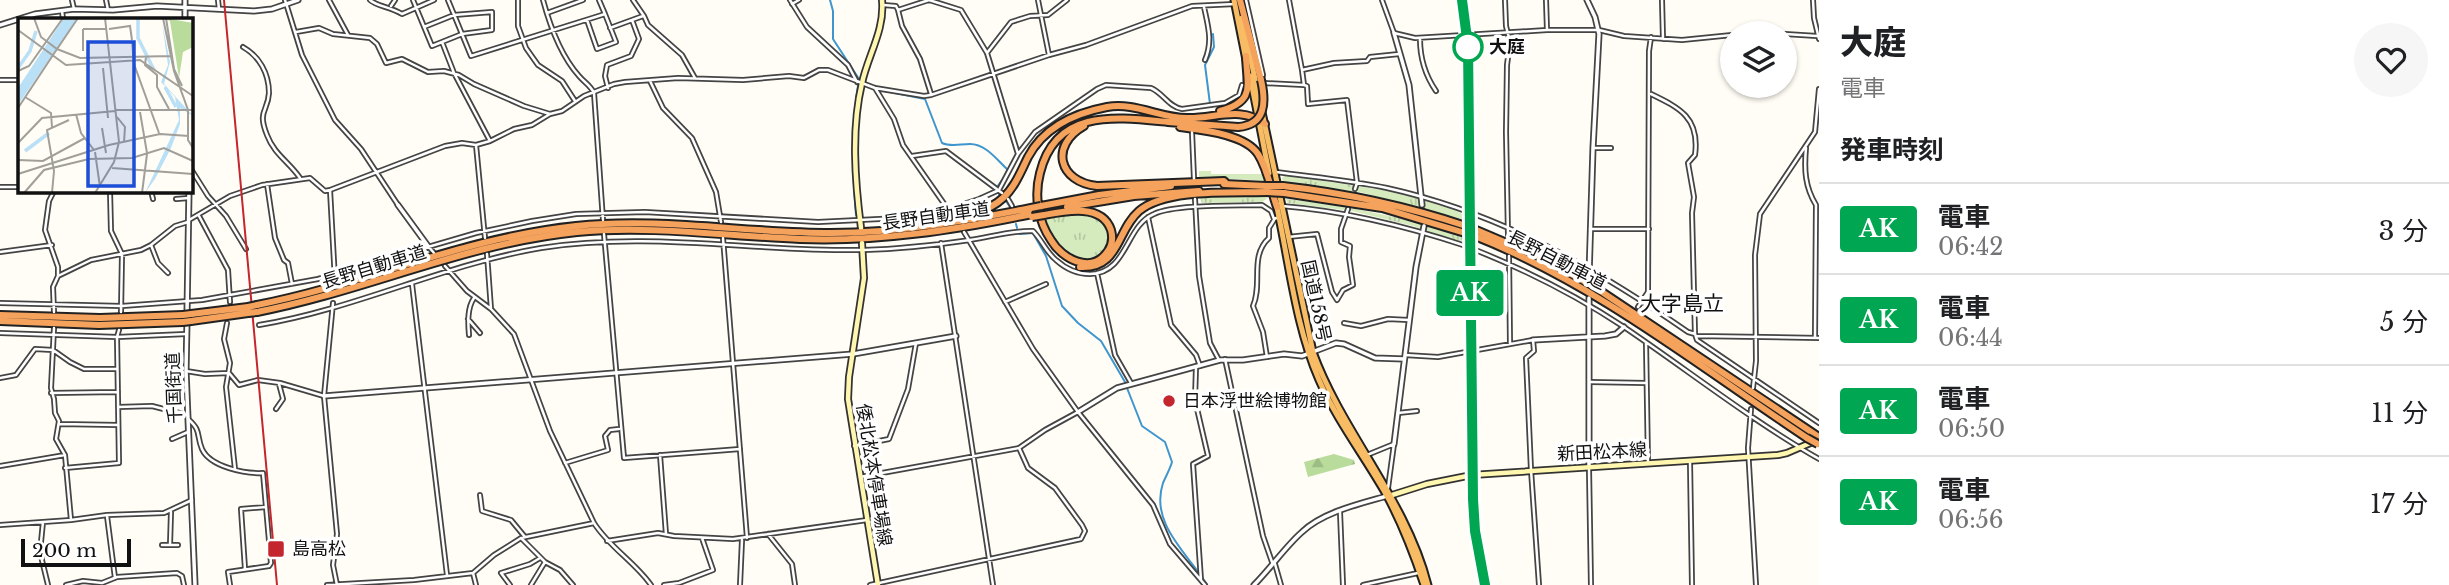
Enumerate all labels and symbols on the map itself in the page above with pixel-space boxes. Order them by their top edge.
inset map [18,18,192,192]
marker: 大庭 [1453,32,1483,62]
place label: 大庭 [1489,36,1525,58]
street label: 長野自動車道 [881,198,991,234]
street label: 長野自動車道 [1504,226,1610,294]
street label: 長野自動車道 [319,241,429,293]
street label: 国道158号 [1297,258,1335,344]
line badge: AK [1438,270,1502,316]
district label: 大字島立 [1640,291,1724,317]
street label: 千国街道 [162,352,186,424]
place label: 日本浮世絵博物館 [1183,390,1327,412]
marker: 日本浮世絵博物館 [1161,393,1177,409]
street label: 倭北松本停車場線 [852,402,896,548]
street label: 新田松本線 [1556,439,1648,465]
scale bar [21,536,131,568]
place label: 島高松 [292,538,346,560]
marker: 島高松 [266,539,286,559]

